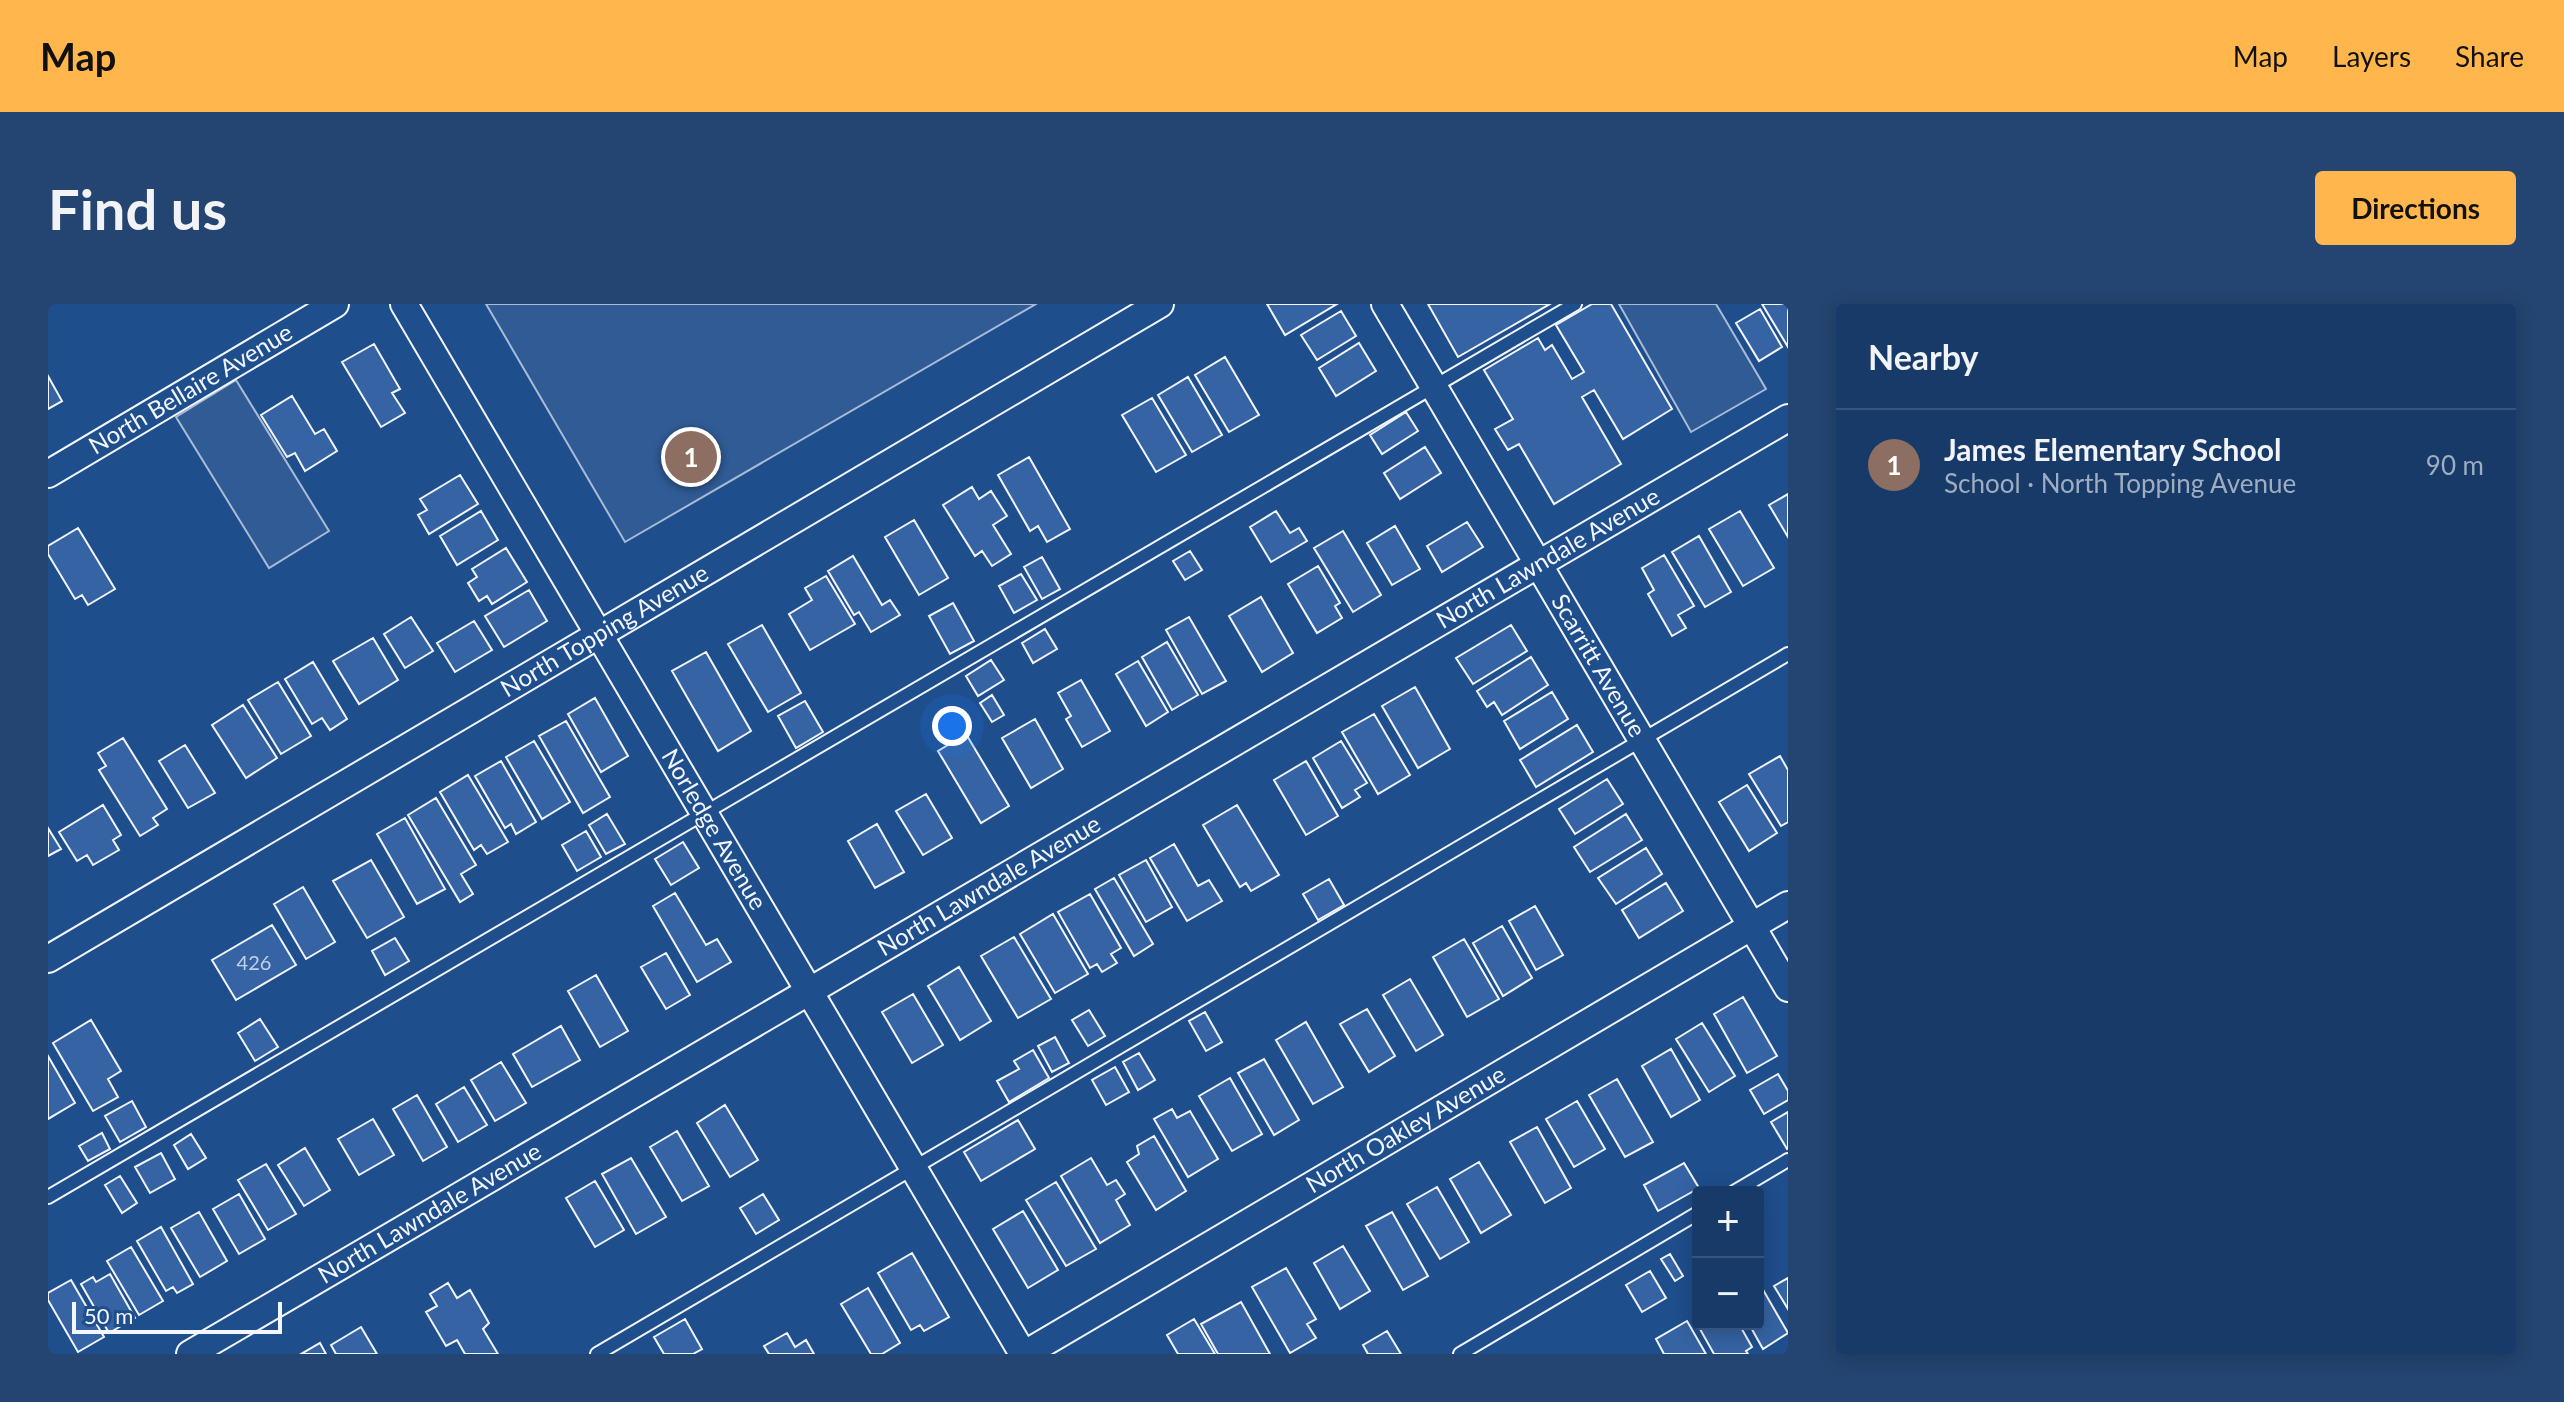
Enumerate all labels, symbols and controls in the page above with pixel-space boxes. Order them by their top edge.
text: Map [40,33,116,79]
text: Map [2233,39,2288,73]
text: Layers [2332,39,2411,73]
text: Share [2455,39,2524,73]
button: Directions [2315,171,2516,245]
text: Find us [48,175,227,242]
street label: North Bellaire Avenue [83,317,297,460]
text: Nearby [1868,336,1979,377]
pin: 1 [665,427,717,487]
text: James Elementary School [1944,431,2281,467]
text: 1 [1886,449,1902,481]
text: 90 m [2426,449,2484,481]
text: School · North Topping Avenue [1944,467,2296,499]
street label: North Lawndale Avenue [1431,481,1664,634]
street label: North Topping Avenue [495,557,713,702]
street label: Scarritt Avenue [1546,588,1653,742]
your location [932,706,972,746]
street label: Norledge Avenue [656,743,774,914]
street label: North Lawndale Avenue [872,808,1105,961]
house number: 426 [237,950,271,974]
street label: North Oakley Avenue [1300,1059,1510,1198]
street label: North Lawndale Avenue [312,1136,546,1289]
map controls [1692,1186,1764,1330]
button: + [1692,1186,1764,1258]
button: − [1692,1258,1764,1330]
scale bar [72,1298,282,1334]
text: 50 m [84,1302,133,1329]

